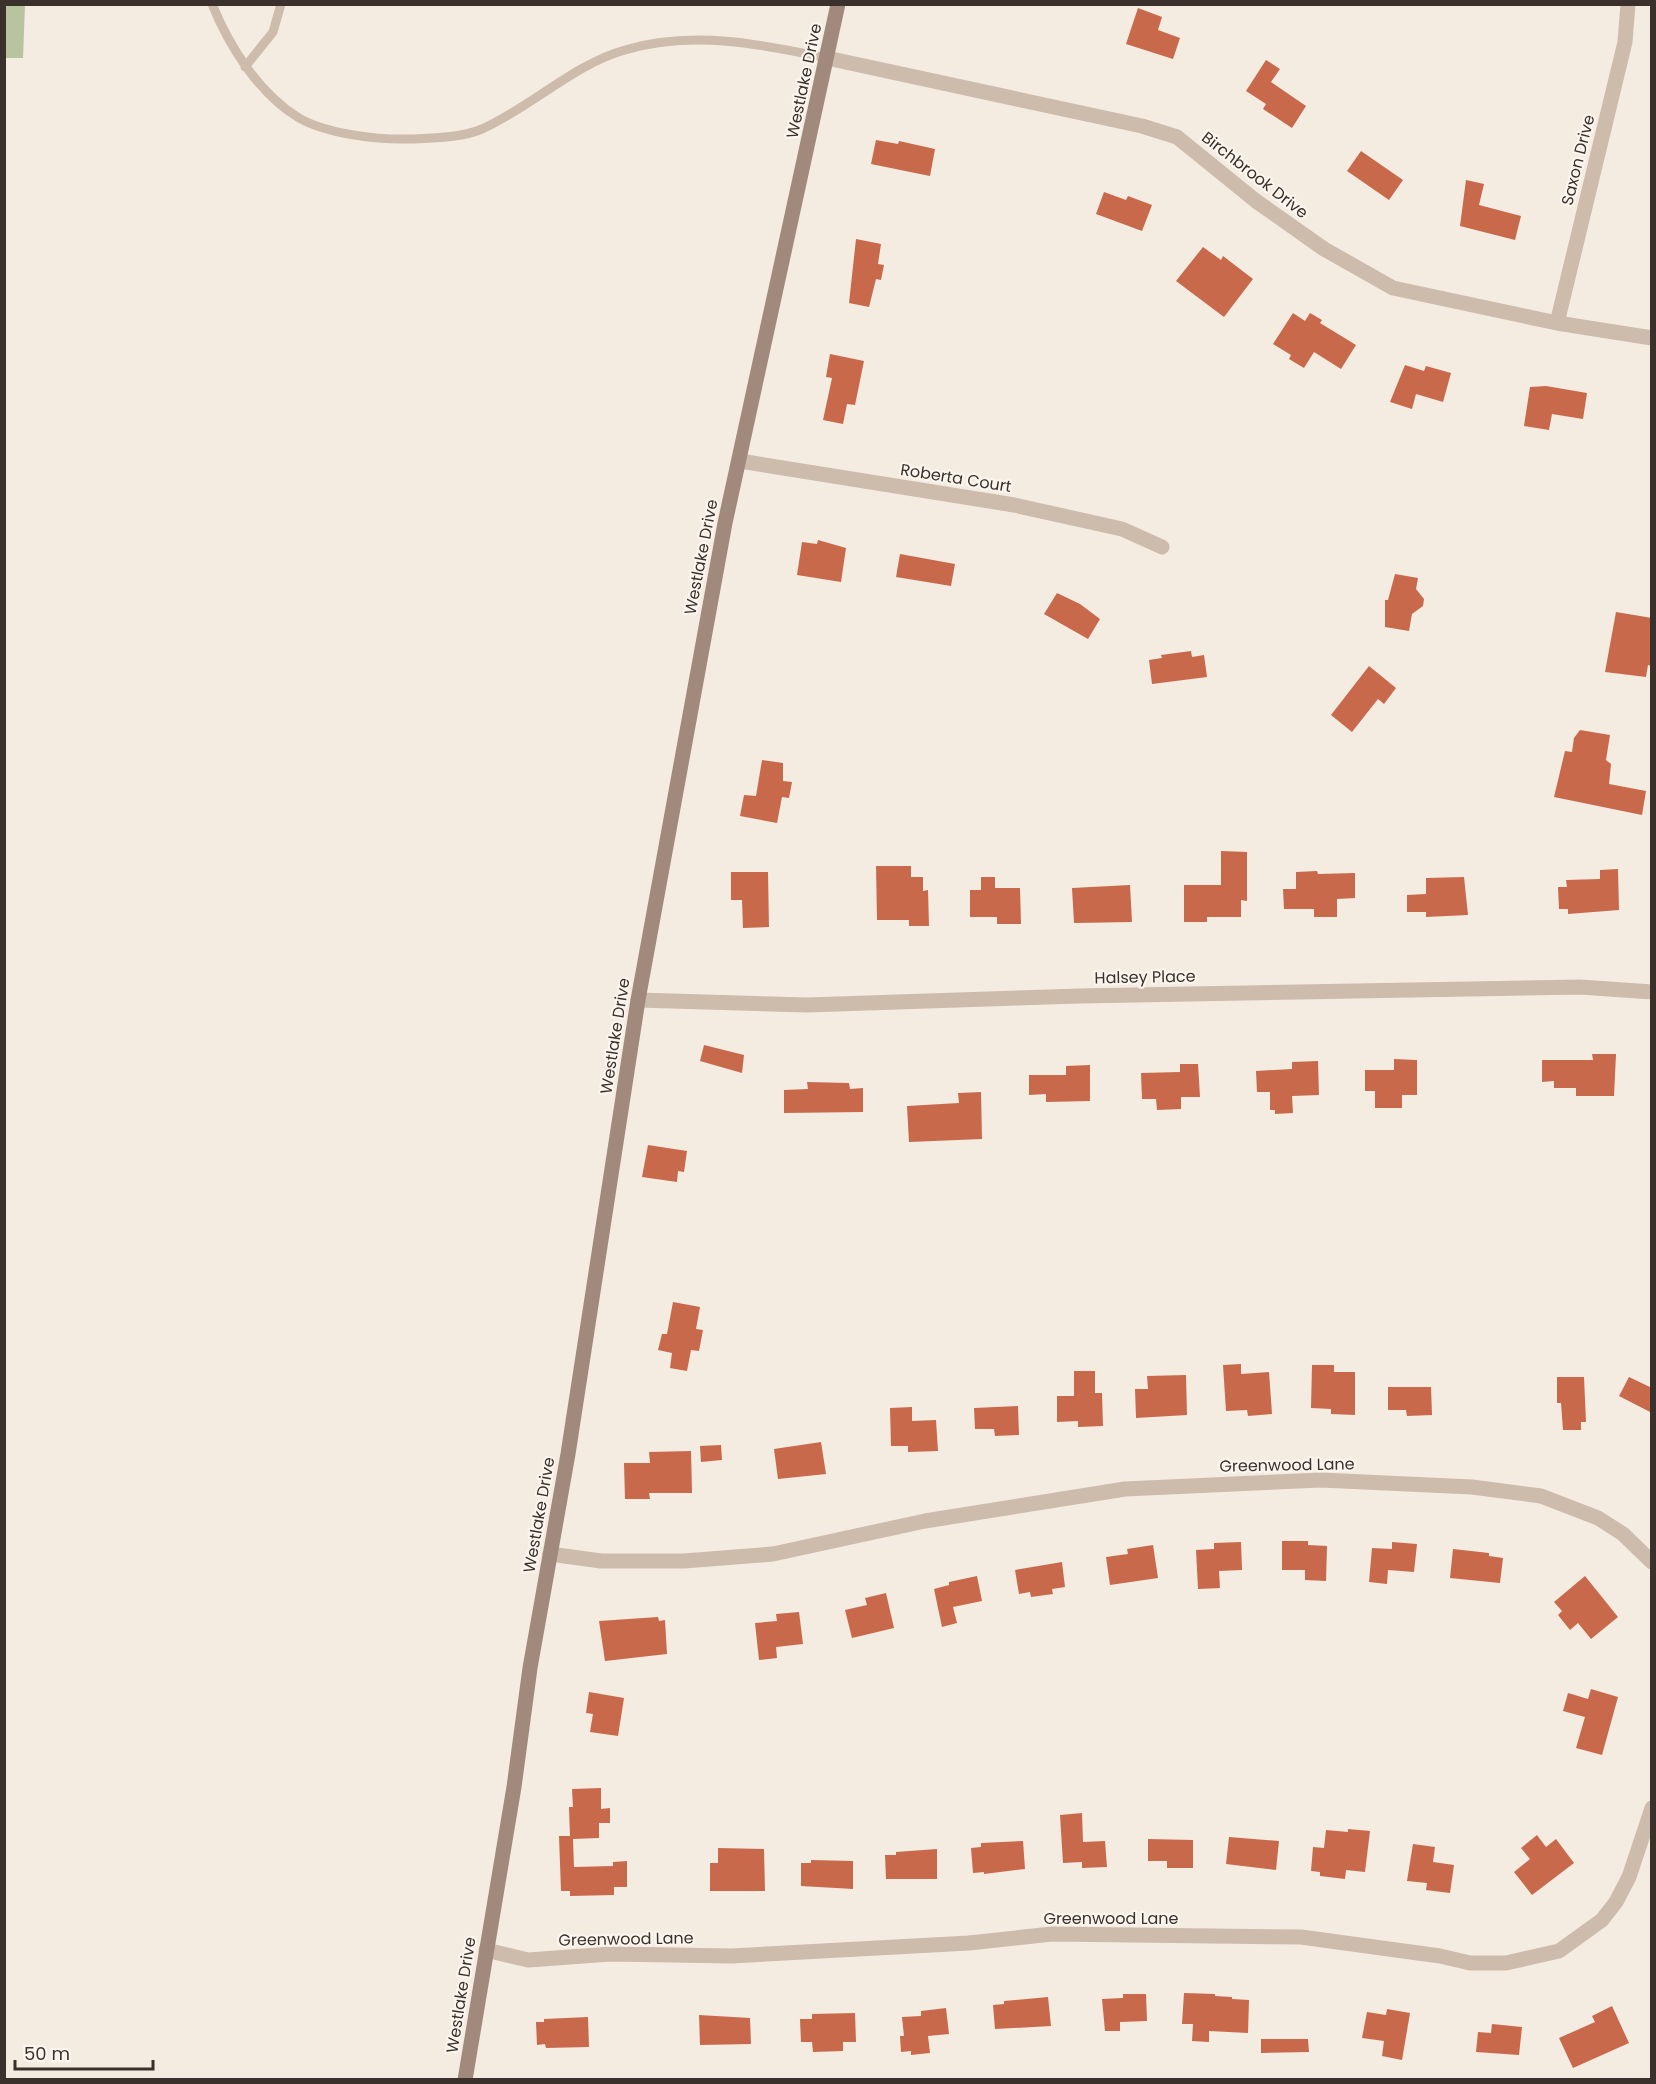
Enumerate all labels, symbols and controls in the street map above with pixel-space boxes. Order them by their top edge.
street label: Westlake Drive [781,21,827,141]
street label: Saxon Drive [1556,112,1600,208]
street label: Birchbrook Drive [1197,126,1313,224]
street label: Roberta Court [899,458,1013,498]
street label: Westlake Drive [679,497,723,617]
street label: Halsey Place [1094,965,1196,989]
street label: Westlake Drive [594,976,636,1096]
street label: Greenwood Lane [1219,1452,1355,1478]
street label: Westlake Drive [518,1455,560,1575]
street label: Greenwood Lane [1043,1907,1179,1930]
street label: Greenwood Lane [558,1926,694,1952]
street label: Westlake Drive [440,1935,482,2055]
scale bar [15,2033,153,2071]
text: 50 m [24,2041,70,2066]

